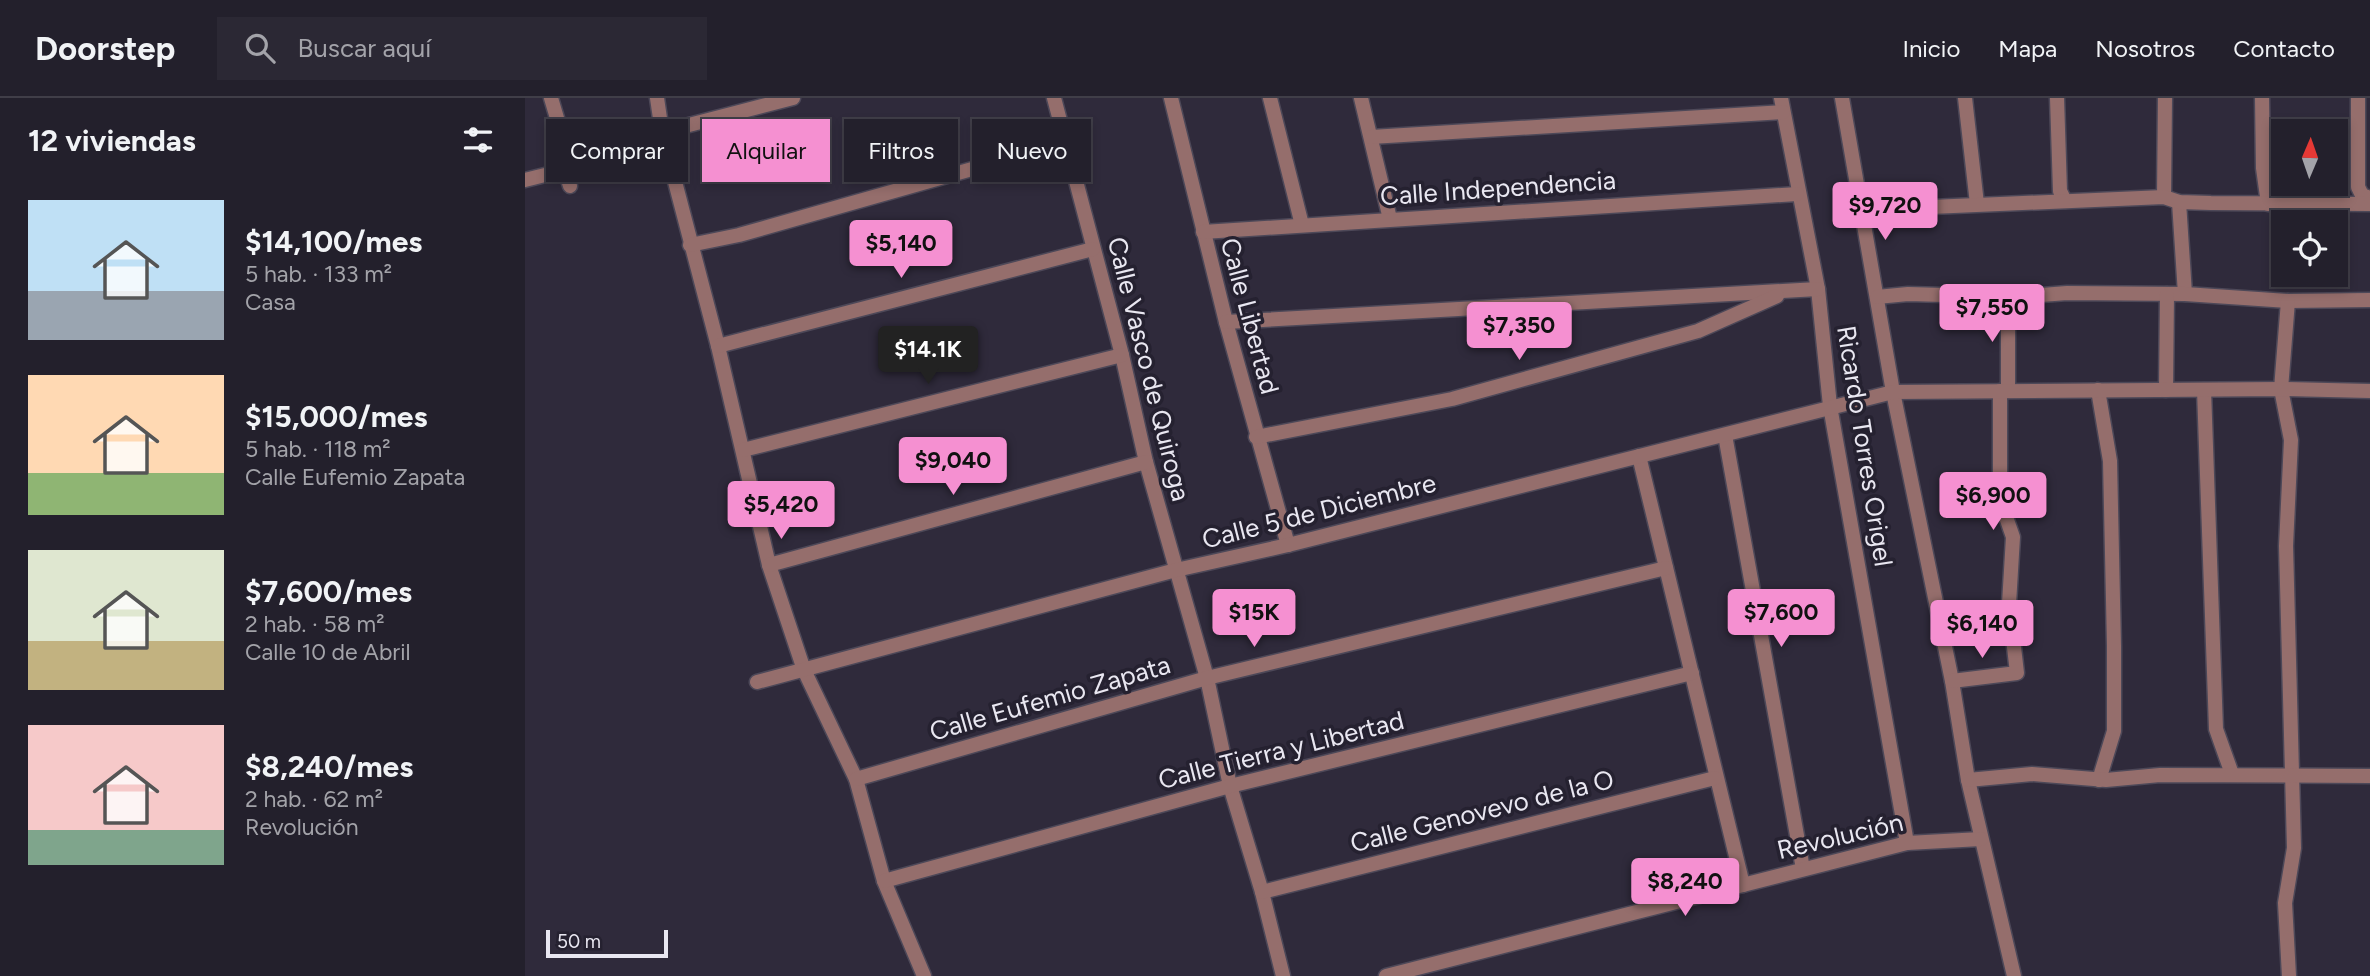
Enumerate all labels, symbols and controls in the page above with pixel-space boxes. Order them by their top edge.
search box [217,17,707,80]
text: Doorstep [35,29,175,68]
icon: search [241,29,279,67]
text: Buscar aquí [297,32,431,64]
text: Inicio [1902,34,1960,63]
text: Mapa [1998,34,2057,63]
text: Nosotros [2095,34,2195,63]
text: Contacto [2233,34,2335,63]
chip: Comprar [546,119,688,182]
chip: Alquilar [702,119,830,182]
chip: Filtros [844,119,958,182]
chip: Nuevo [972,119,1091,182]
north arrow [2271,119,2349,196]
map controls [2271,119,2348,287]
icon: filters [459,121,497,159]
text: 12 viviendas [28,122,196,159]
street label: Calle Independencia [1379,164,1617,212]
pin: $9,720 [1828,183,1942,242]
text: $9,720 [1848,191,1922,219]
button: locate [2271,210,2348,287]
pin: $5,140 [844,220,958,280]
text: $14,100/mes [245,223,422,260]
icon: home [84,228,168,312]
text: $5,140 [865,229,937,257]
street label: Calle Vasco de Quiroga [1101,234,1197,504]
street label: Calle Libertad [1214,235,1286,397]
text: 5 hab. · 133 m² [245,260,392,288]
pin: $7,550 [1935,285,2049,344]
text: Casa [245,288,296,316]
text: $7,550 [1955,293,2029,321]
pin: $7,350 [1462,302,1576,362]
text: $7,350 [1483,311,1555,339]
street label: Ricardo Torres Origel [1830,323,1900,569]
pin: $14.1K [871,327,985,386]
text: $14.1K [894,335,962,363]
text: $15,000/mes [245,398,427,435]
icon: home [84,403,168,487]
text: 5 hab. · 118 m² [245,435,391,463]
pin: $9,040 [896,438,1010,497]
text: $9,040 [915,446,991,474]
text: Calle Eufemio Zapata [245,463,465,491]
street label: Calle 5 de Diciembre [1199,466,1439,556]
pin: $6,900 [1936,472,2050,532]
text: $6,900 [1955,481,2031,509]
pin: $5,420 [724,482,838,541]
text: $5,420 [744,490,818,518]
text: $7,600/mes [245,573,412,610]
icon: home [84,578,168,662]
pin: $15K [1213,589,1295,649]
pin: $7,600 [1724,589,1838,649]
text: $15K [1228,598,1280,626]
text: $7,600 [1744,598,1818,626]
pin: $6,140 [1925,601,2039,660]
text: $6,140 [1946,609,2018,637]
text: 2 hab. · 58 m² [245,610,384,638]
text: Calle 10 de Abril [245,638,411,666]
street label: Calle Eufemio Zapata [926,648,1174,748]
street label: Calle Tierra y Libertad [1155,704,1407,796]
text: $8,240/mes [245,748,413,785]
icon: home [84,753,168,837]
street label: Calle Genovevo de la O [1347,763,1617,859]
text: 2 hab. · 62 m² [245,785,383,813]
street label: Revolución [1774,806,1906,866]
text: Revolución [245,813,359,841]
pin: $8,240 [1628,858,1742,918]
text: $8,240 [1647,867,1723,895]
scale bar [546,927,669,959]
text: 50 m [557,930,601,953]

